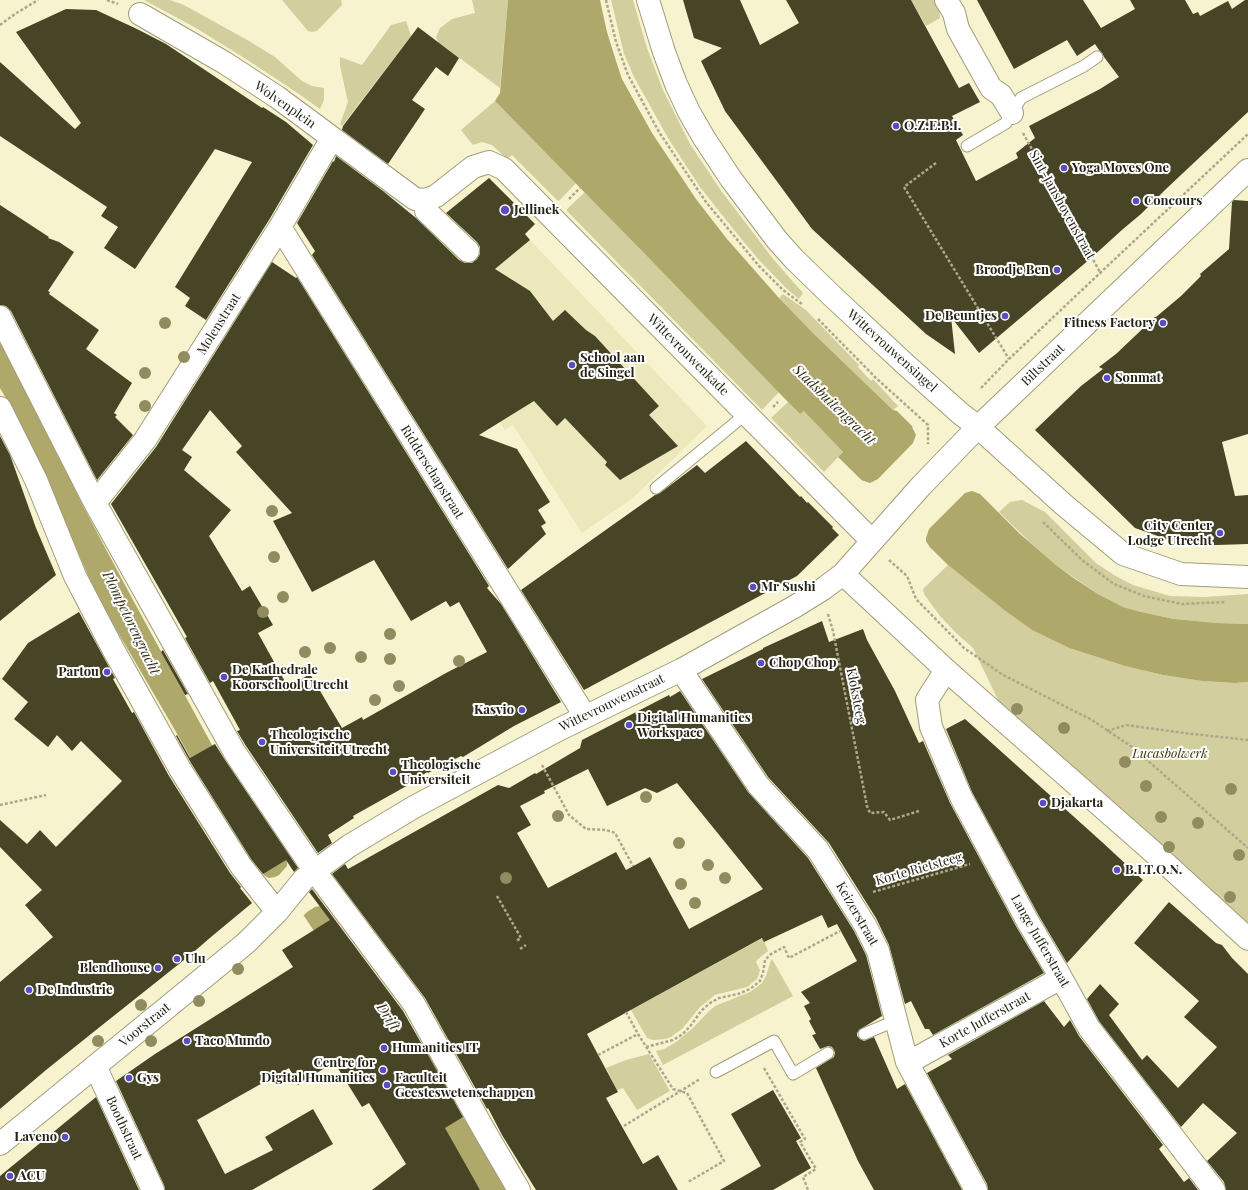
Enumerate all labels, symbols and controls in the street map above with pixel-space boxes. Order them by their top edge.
street label: Wolvenplein [251,78,319,132]
place label: O.Z.E.B.I. [904,118,961,134]
marker: O.Z.E.B.I. [891,121,901,131]
street label: Sint-Janshovenstraat [1025,148,1099,262]
place label: Yoga Moves One [1072,160,1169,176]
marker: Yoga Moves One [1059,163,1069,173]
place label: Concours [1144,193,1202,209]
marker: Concours [1131,196,1141,206]
place label: Jellinek [514,202,559,218]
marker: Jellinek [499,204,511,216]
place label: Broodje Ben [975,262,1049,278]
marker: Broodje Ben [1052,265,1062,275]
street label: Molenstraat [194,290,244,358]
street label: Wittevrouwensingel [844,307,940,395]
place label: De Beuntjes [925,308,997,324]
street label: Wittevrouwenkade [644,311,732,399]
marker: De Beuntjes [1000,311,1010,321]
place label: Fitness Factory [1064,315,1155,331]
marker: Fitness Factory [1158,318,1168,328]
street label: Biltstraat [1018,341,1068,389]
place label: School aan de Singel [580,350,645,381]
marker: School aan de Singel [567,360,577,370]
water label: Stadsbuitengracht [789,361,879,449]
place label: Sonmat [1115,370,1161,386]
marker: Sonmat [1102,373,1112,383]
street label: Ridderschapstraat [397,422,467,522]
place label: City Center Lodge Utrecht [1128,518,1212,549]
marker: City Center Lodge Utrecht [1215,528,1225,538]
water label: Plompetorengracht [99,569,163,677]
place label: Mr Sushi [761,579,816,595]
marker: Mr Sushi [748,582,758,592]
place label: Chop Chop [769,655,836,671]
marker: Chop Chop [756,658,766,668]
place label: De Kathedrale Koorschool Utrecht [232,662,349,693]
place label: Partou [58,664,99,680]
marker: Partou [102,667,112,677]
street label: Kloksteeg [843,667,869,725]
street label: Wittevrouwenstraat [557,671,667,735]
marker: De Kathedrale Koorschool Utrecht [219,672,229,682]
place label: Kasvio [474,702,514,718]
marker: Kasvio [517,705,527,715]
place label: Digital Humanities Workspace [637,710,751,741]
marker: Digital Humanities Workspace [624,720,634,730]
place label: Theologische Universiteit Utrecht [270,727,387,758]
marker: Theologische Universiteit Utrecht [257,737,267,747]
park label: Lucasbolwerk [1132,746,1208,762]
place label: Theologische Universiteit [401,757,481,788]
marker: Theologische Universiteit [388,767,398,777]
place label: Djakarta [1051,795,1103,811]
marker: Djakarta [1038,798,1048,808]
street label: Korte Rietsteeg [874,849,964,889]
place label: B.I.T.O.N. [1125,862,1182,878]
marker: B.I.T.O.N. [1112,865,1122,875]
street label: Keizerstraat [832,879,882,949]
street label: Lange Jufferstraat [1007,892,1073,990]
place label: Ulu [185,951,206,967]
marker: Ulu [172,954,182,964]
place label: Blendhouse [80,960,150,976]
marker: Blendhouse [153,963,163,973]
place label: De Industrie [37,982,112,998]
marker: De Industrie [24,985,34,995]
street label: Korte Jufferstraat [937,988,1033,1052]
street label: Voorstraat [116,1000,174,1050]
water label: Drift [373,1000,403,1034]
place label: Taco Mundo [195,1033,270,1049]
marker: Taco Mundo [182,1036,192,1046]
place label: Humanities IT [392,1040,479,1056]
marker: Humanities IT [379,1043,389,1053]
place label: Centre for Digital Humanities [261,1055,375,1086]
marker: Centre for Digital Humanities [378,1065,388,1075]
place label: Gys [137,1070,159,1086]
place label: Faculteit Geesteswetenschappen [395,1070,533,1101]
marker: Gys [124,1073,134,1083]
marker: Faculteit Geesteswetenschappen [382,1080,392,1090]
street label: Boothstraat [102,1094,146,1162]
place label: Laveno [14,1129,57,1145]
marker: Laveno [60,1132,70,1142]
place label: ACU [18,1168,45,1184]
marker: ACU [5,1171,15,1181]

